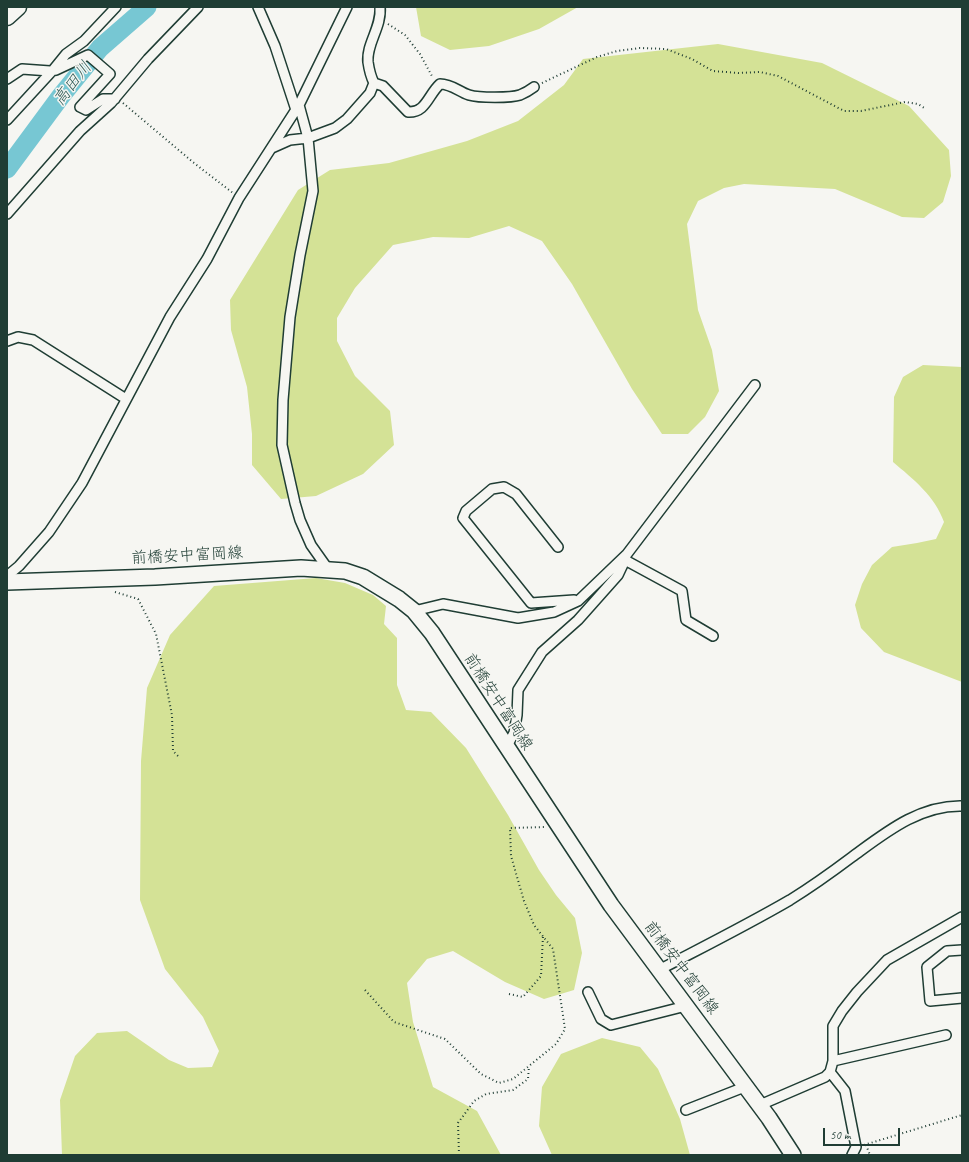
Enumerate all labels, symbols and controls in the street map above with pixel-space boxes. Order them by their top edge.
water label: 高田川 [49,58,97,110]
street label: 前橋安中富岡線 [131,543,243,569]
street label: 前橋安中富岡線 [459,650,537,754]
street label: 前橋安中富岡線 [640,917,722,1019]
scale bar [825,1120,902,1146]
text: 50 m [830,1127,850,1143]

